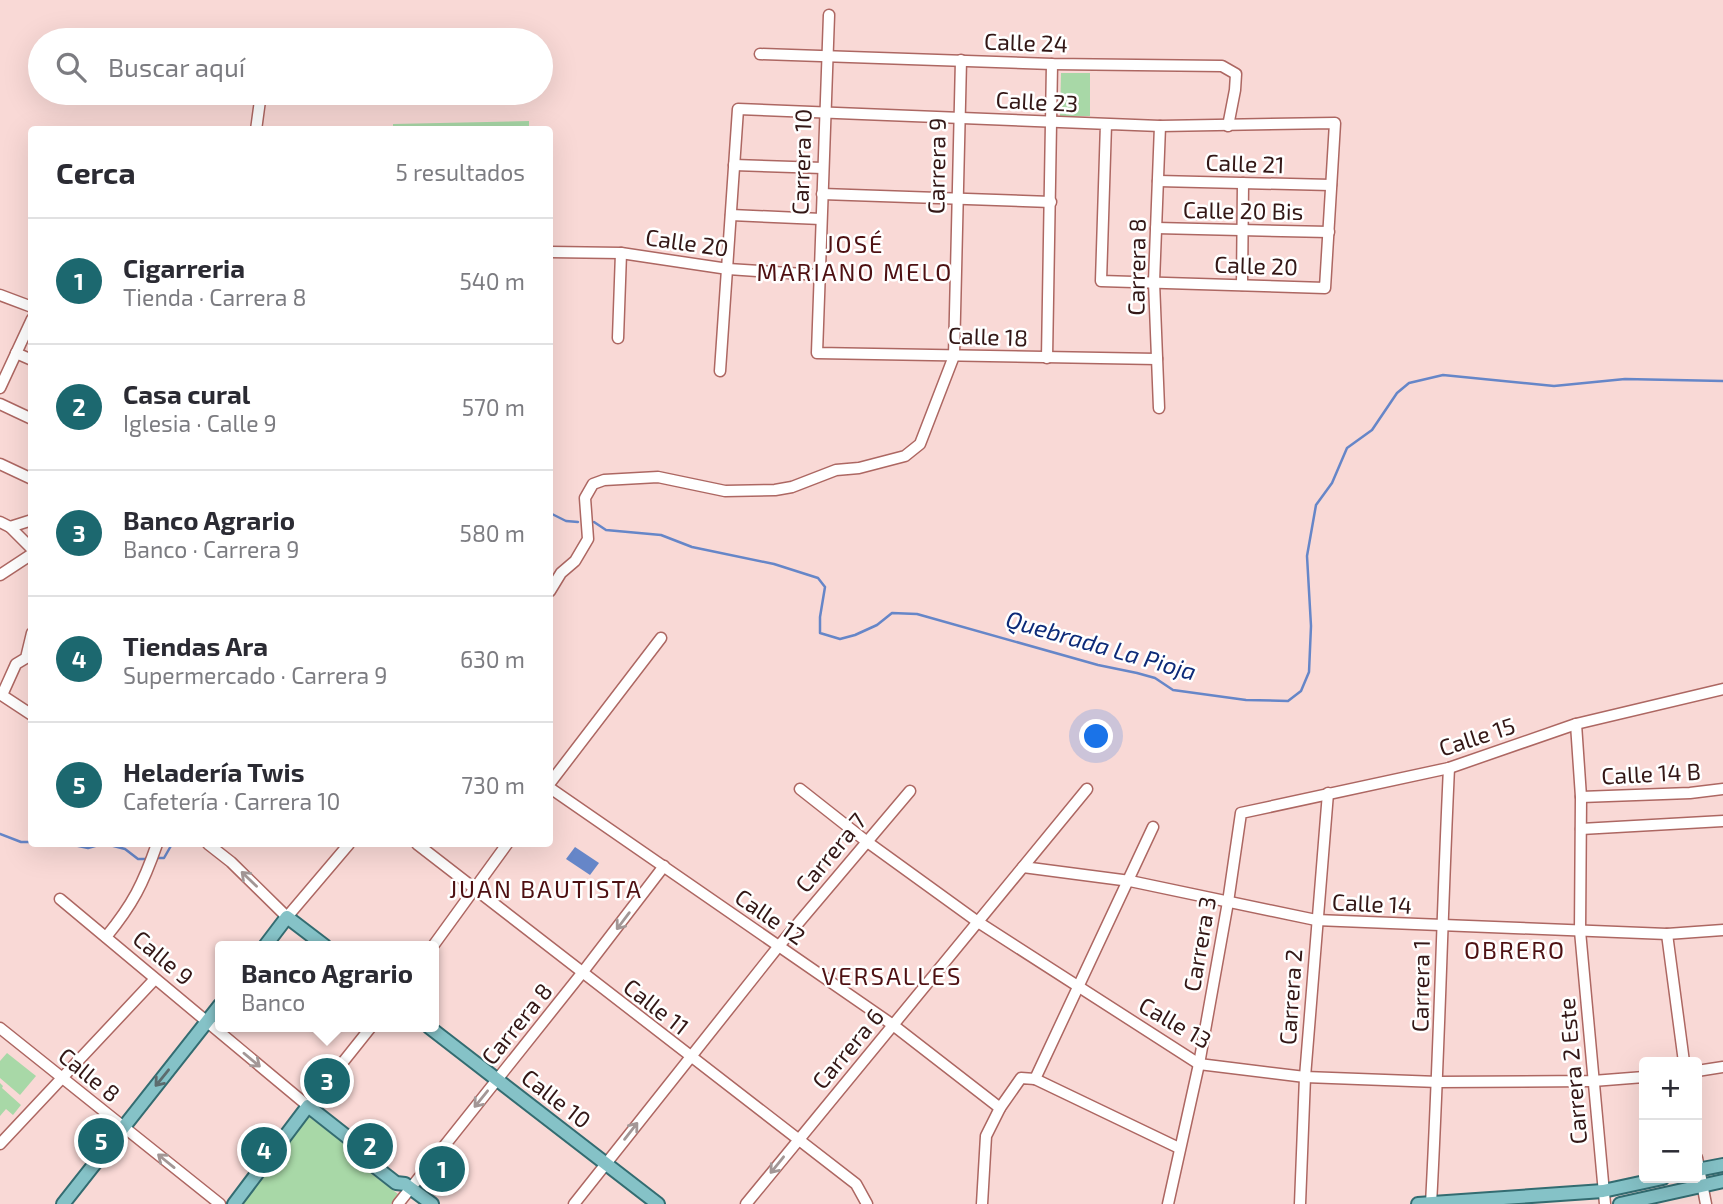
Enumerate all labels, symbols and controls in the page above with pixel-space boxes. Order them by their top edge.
street label: Calle 24 [984,27,1068,57]
search box [28,28,553,105]
icon: search [52,48,90,86]
text: Buscar aquí [108,51,245,82]
street label: Calle 23 [995,85,1079,117]
street label: Carrera 10 [785,108,817,216]
street label: Carrera 9 [921,118,951,214]
street label: Calle 21 [1205,148,1285,178]
text: Cerca [56,154,136,190]
text: 5 resultados [395,158,525,186]
street label: Calle 20 Bis [1183,195,1303,225]
street label: Carrera 8 [1121,218,1151,316]
street label: Calle 20 [644,222,731,262]
district label: JOSÉ MARIANO MELO [757,229,953,286]
street label: Calle 20 [1214,250,1298,280]
text: Cigarreria [123,252,245,283]
text: 1 [74,267,84,295]
text: 540 m [459,267,525,295]
text: Tienda · Carrera 8 [123,283,306,311]
street label: Calle 18 [948,321,1028,351]
text: Casa cural [123,378,250,409]
text: 2 [72,393,86,421]
text: 570 m [462,393,525,421]
text: Iglesia · Calle 9 [123,409,277,437]
text: Banco Agrario [123,504,295,535]
text: 3 [72,519,86,547]
text: 580 m [460,519,525,547]
text: Banco · Carrera 9 [123,535,299,563]
water label: Quebrada La Pioja [1003,604,1200,686]
text: Tiendas Ara [123,630,268,661]
text: 4 [72,645,86,673]
text: 630 m [460,645,525,673]
text: Supermercado · Carrera 9 [123,661,388,689]
street label: Calle 15 [1435,711,1518,761]
your location [1079,719,1113,753]
text: Heladería Twis [123,756,305,787]
street label: Calle 14 B [1600,756,1701,790]
text: 5 [73,771,85,799]
text: 730 m [461,771,525,799]
text: Cafetería · Carrera 10 [123,787,340,815]
street label: Carrera 7 [789,807,872,898]
one-way arrow [240,871,257,888]
district label: JUAN BAUTISTA [449,874,643,903]
street label: Calle 12 [730,882,811,950]
street label: Calle 14 [1331,887,1413,919]
street label: Carrera 3 [1177,894,1221,994]
one-way arrow [615,911,630,929]
street label: Calle 9 [128,924,199,990]
district label: OBRERO [1464,935,1566,964]
street label: Carrera 1 [1405,940,1435,1032]
popup [215,941,439,1032]
street label: Carrera 2 [1273,948,1307,1046]
text: Banco Agrario [241,957,413,988]
district label: VERSALLES [822,961,962,990]
street label: Calle 11 [618,972,695,1040]
street label: Carrera 8 [475,977,558,1070]
text: Banco [241,988,305,1016]
street label: Calle 13 [1134,990,1217,1054]
street label: Carrera 2 Este [1552,997,1592,1146]
street label: Carrera 6 [806,1002,889,1094]
street label: Calle 8 [53,1041,126,1107]
one-way arrow [243,1052,261,1067]
pin: 3 [304,1055,350,1107]
map controls [1639,1057,1702,1183]
button: + [1639,1057,1702,1120]
street label: Calle 10 [517,1063,597,1134]
one-way arrow [155,1068,170,1086]
one-way arrow [474,1089,489,1107]
pin: 5 [78,1115,124,1167]
pin: 2 [347,1120,393,1172]
button: − [1639,1120,1702,1183]
one-way arrow [624,1123,639,1141]
pin: 4 [241,1124,287,1176]
pin: 1 [419,1143,465,1195]
one-way arrow [158,1154,176,1169]
one-way arrow [770,1156,785,1174]

